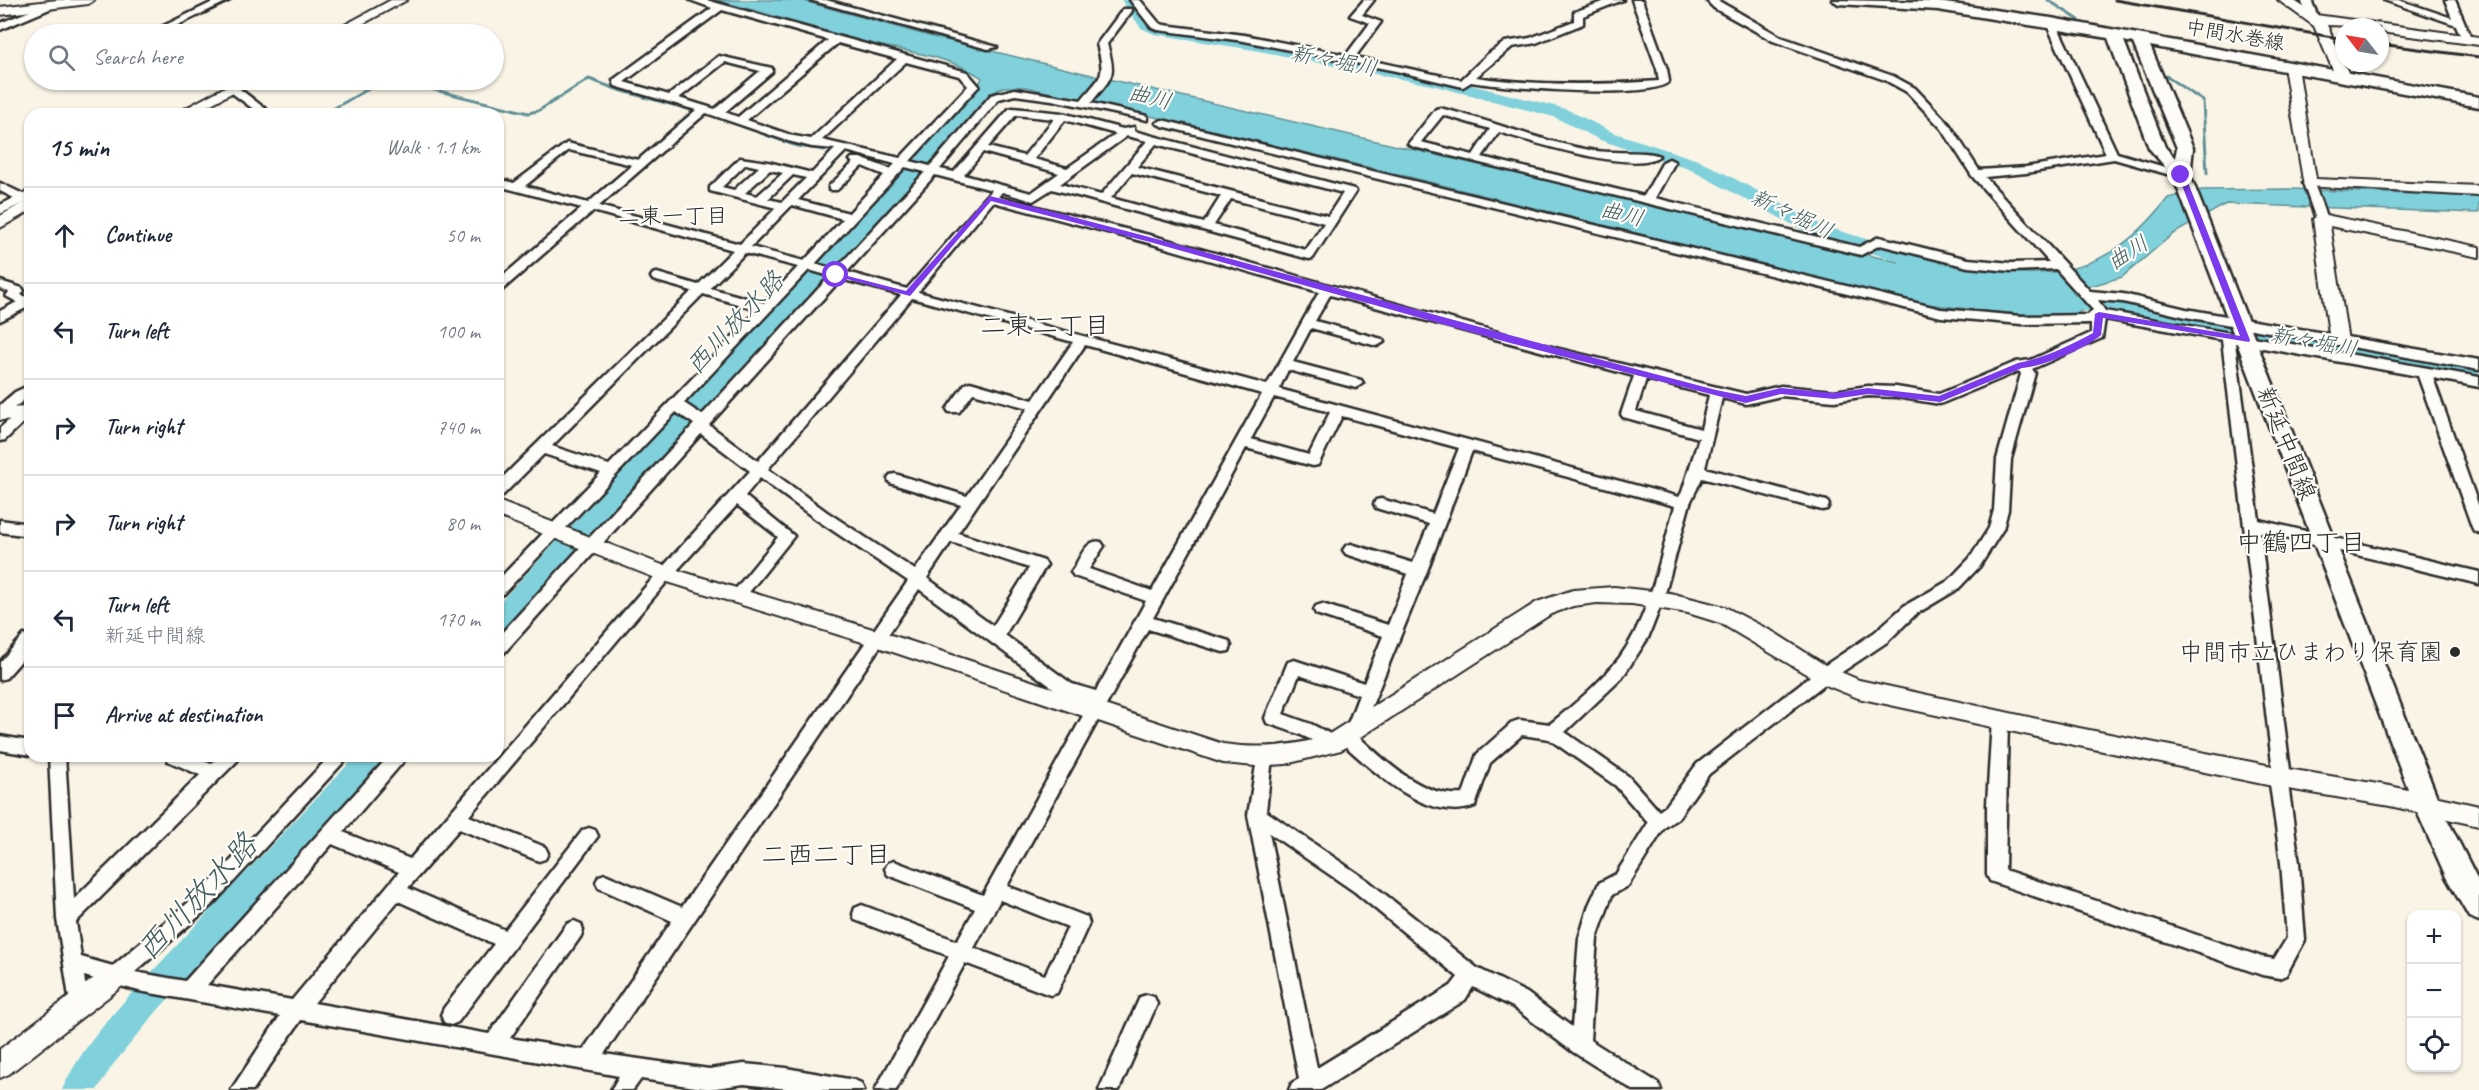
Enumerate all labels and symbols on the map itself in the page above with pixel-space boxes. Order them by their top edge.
street label: 中間水巻線 [2184,14,2286,56]
north arrow [2335,18,2389,72]
water label: 新々堀川 [1288,39,1380,83]
water label: 曲川 [1125,78,1175,116]
route end [2167,161,2193,187]
water label: 新々堀川 [1746,183,1838,245]
water label: 曲川 [1597,195,1647,233]
district label: 二東一丁目 [618,202,728,230]
water label: 曲川 [2102,229,2154,277]
route start [822,261,848,287]
water label: 西川放水路 [679,263,793,382]
district label: 二東二丁目 [980,309,1110,342]
water label: 新々堀川 [2268,321,2360,363]
street label: 新延中間線 [2251,382,2323,504]
district label: 中鶴四丁目 [2236,526,2366,559]
place label: 中間市立ひまわり保育園 [2179,637,2443,667]
marker: 中間市立ひまわり保育園 [2448,645,2462,659]
water label: 西川放水路 [127,823,268,969]
district label: 二西二丁目 [761,838,891,871]

